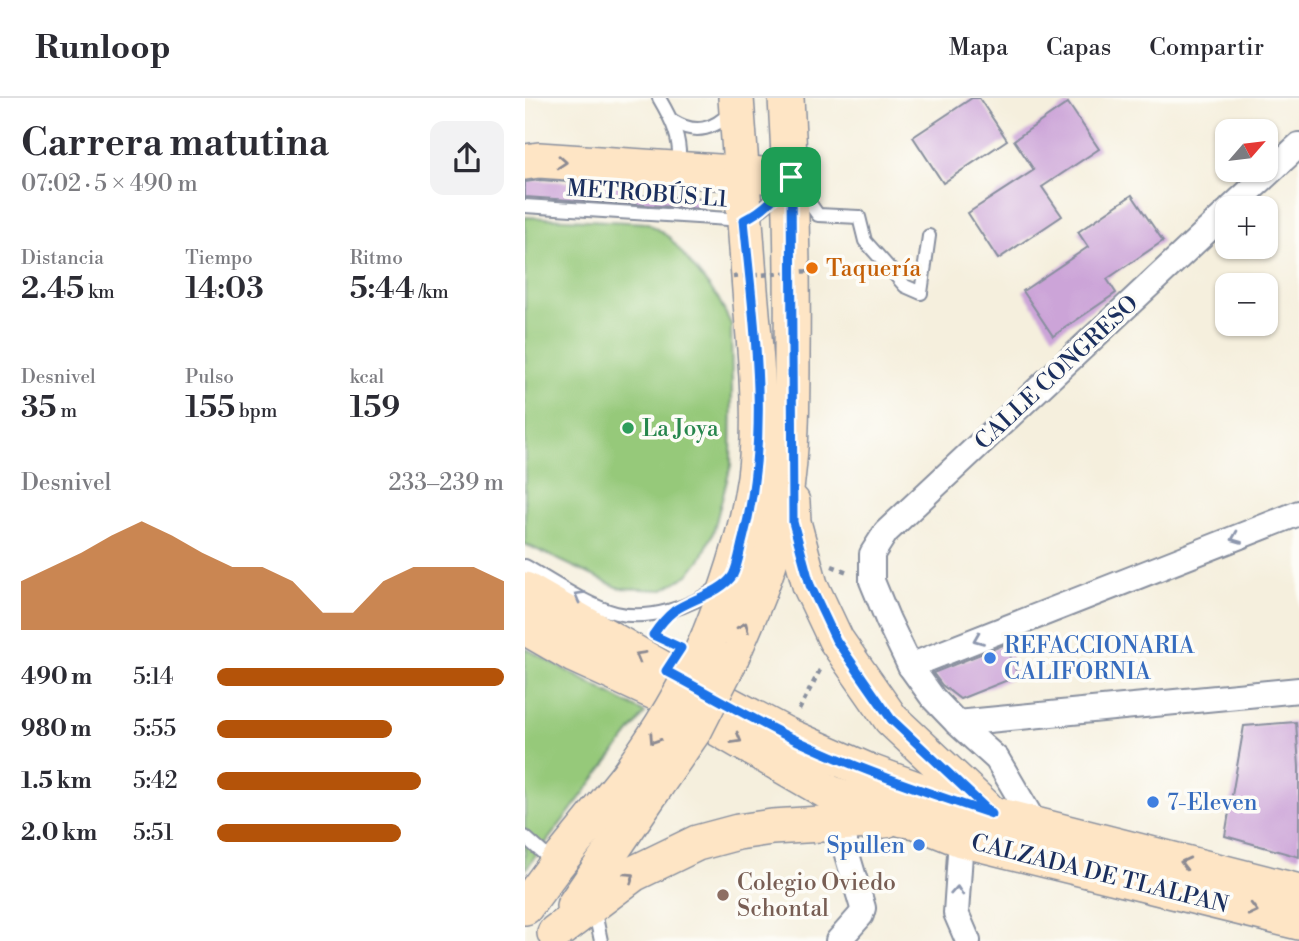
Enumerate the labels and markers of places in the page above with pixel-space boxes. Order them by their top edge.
pin [761,147,821,207]
place label: Taquería [826,255,921,283]
marker: Taquería [804,260,820,276]
place label: La Joya [642,415,719,443]
marker: La Joya [620,420,636,436]
place label: REFACCIONARIA CALIFORNIA [1004,632,1196,686]
marker: REFACCIONARIA CALIFORNIA [982,650,998,666]
place label: 7-Eleven [1167,789,1258,817]
marker: 7-Eleven [1145,794,1161,810]
place label: Spullen [826,832,905,860]
marker: Spullen [911,837,927,853]
place label: Colegio Oviedo Schontal [737,869,896,923]
marker: Colegio Oviedo Schontal [715,887,731,903]

